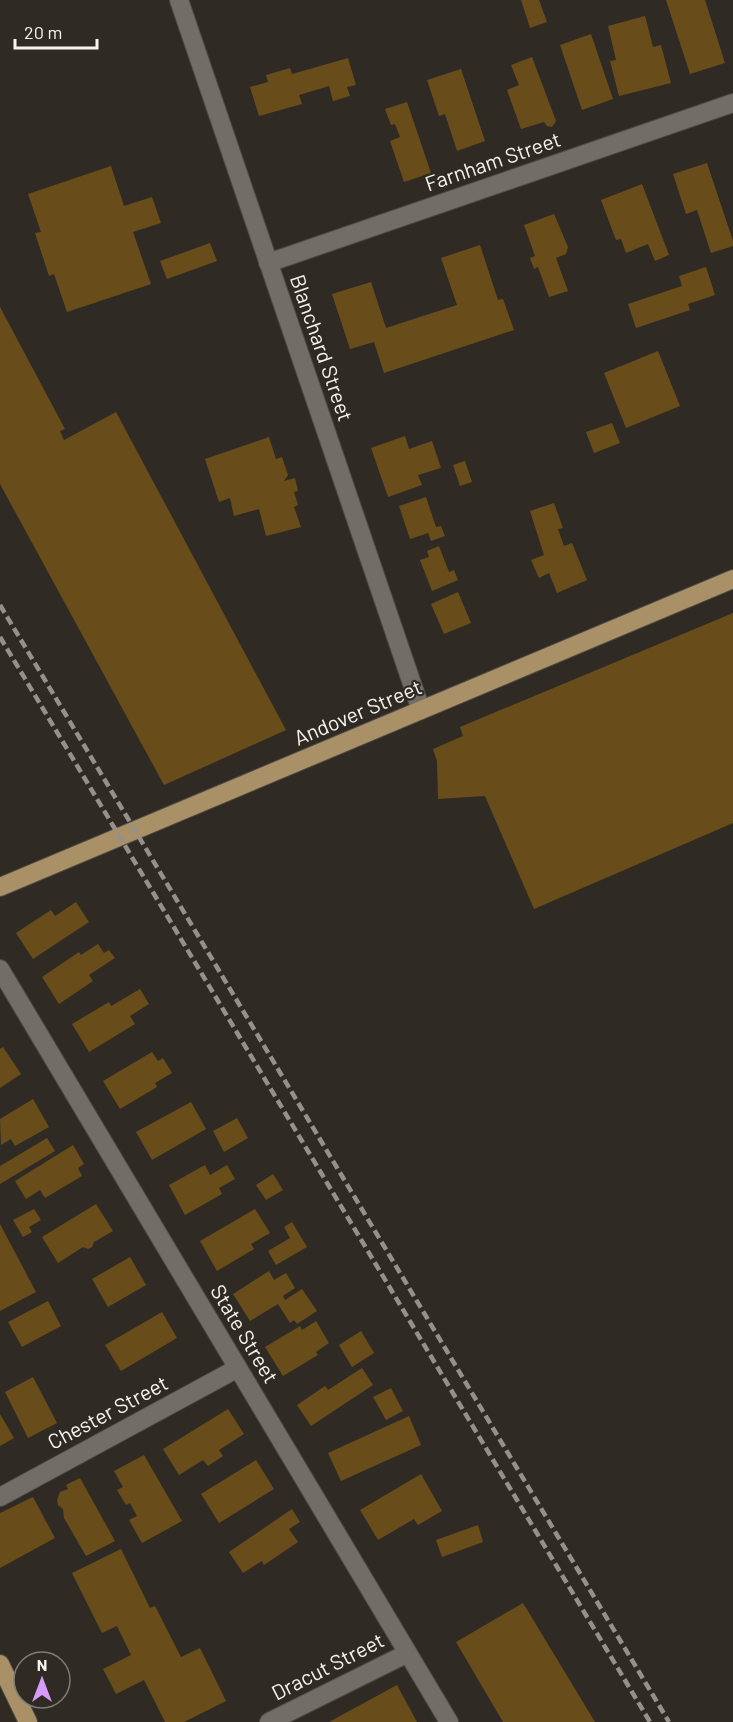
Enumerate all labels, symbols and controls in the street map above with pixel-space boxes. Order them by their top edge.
scale bar [15,12,98,50]
text: 20 m [24,21,62,43]
street label: Farnham Street [421,126,564,195]
street label: Blanchard Street [286,271,359,424]
street label: Andover Street [290,673,425,750]
street label: State Street [206,1279,284,1387]
street label: Chester Street [43,1369,172,1454]
street label: Dracut Street [267,1627,388,1705]
north arrow [12,1650,72,1710]
text: N [37,1655,47,1674]

